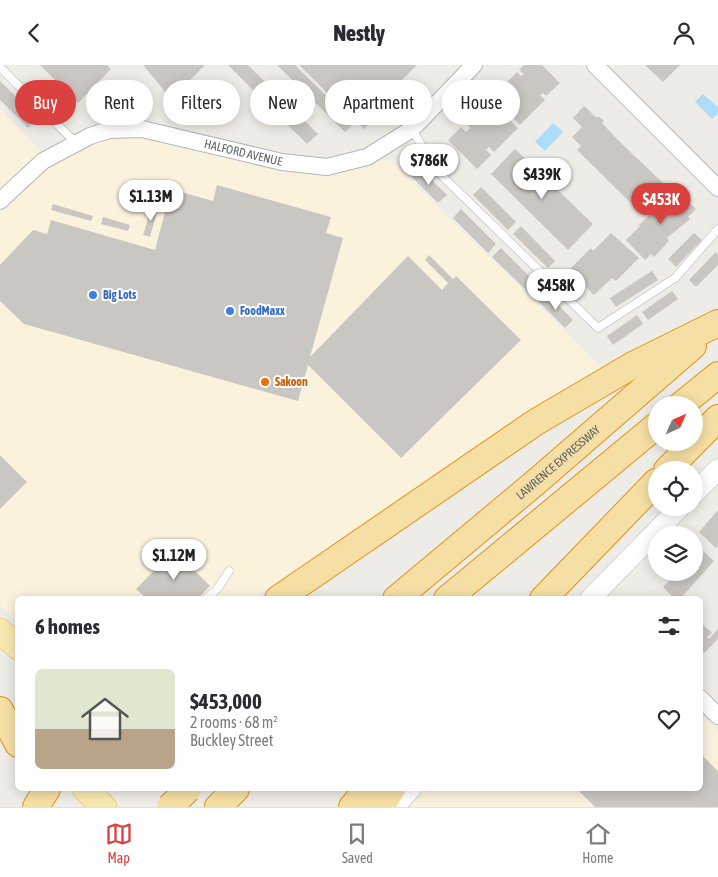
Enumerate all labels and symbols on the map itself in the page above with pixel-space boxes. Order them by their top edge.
street label: HALFORD AVENUE [203,137,284,169]
pin: $786K [394,143,464,186]
pin: $439K [507,157,577,200]
pin: $1.13M [110,179,192,222]
pin: $453K [626,183,696,225]
pin: $458K [521,269,591,311]
place label: Big Lots [103,288,137,302]
marker: Big Lots [87,289,99,301]
place label: FoodMaxx [240,304,285,318]
marker: FoodMaxx [224,305,236,317]
place label: Sakoon [275,375,308,389]
marker: Sakoon [259,376,271,388]
north arrow [648,396,702,451]
street label: LAWRENCE EXPRESSWAY [513,422,604,502]
pin: $1.12M [133,539,215,581]

